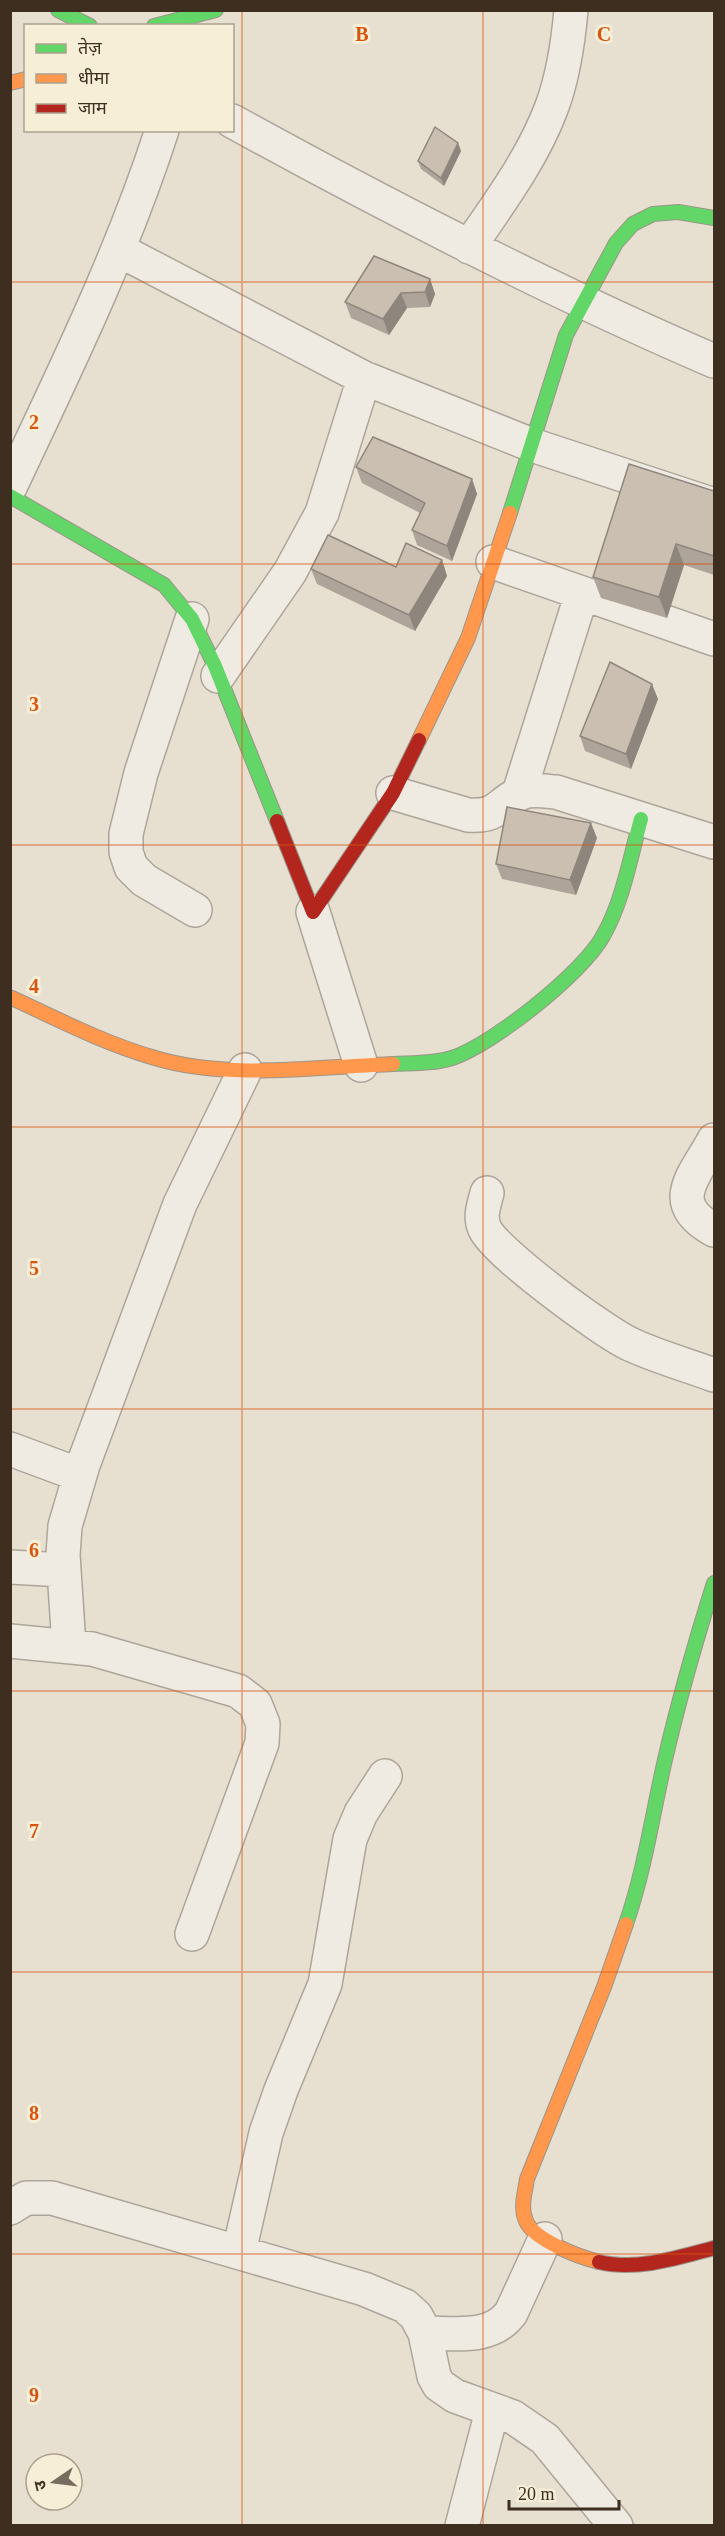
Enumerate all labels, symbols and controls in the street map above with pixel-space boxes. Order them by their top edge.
text: B [355,23,369,45]
text: C [597,23,611,45]
legend [24,24,234,132]
text: तेज़ [78,37,102,58]
text: धीमा [78,68,109,88]
text: जाम [78,98,108,118]
text: 2 [29,411,39,433]
text: 3 [29,693,39,715]
text: 4 [29,975,39,997]
text: 5 [29,1257,39,1279]
text: 6 [29,1539,39,1561]
text: 7 [29,1820,39,1842]
text: 8 [29,2102,39,2124]
text: 9 [29,2384,39,2406]
north arrow [24,2452,84,2512]
scale bar [509,2473,618,2511]
text: उ [30,2478,49,2492]
text: 20 m [518,2484,555,2504]

